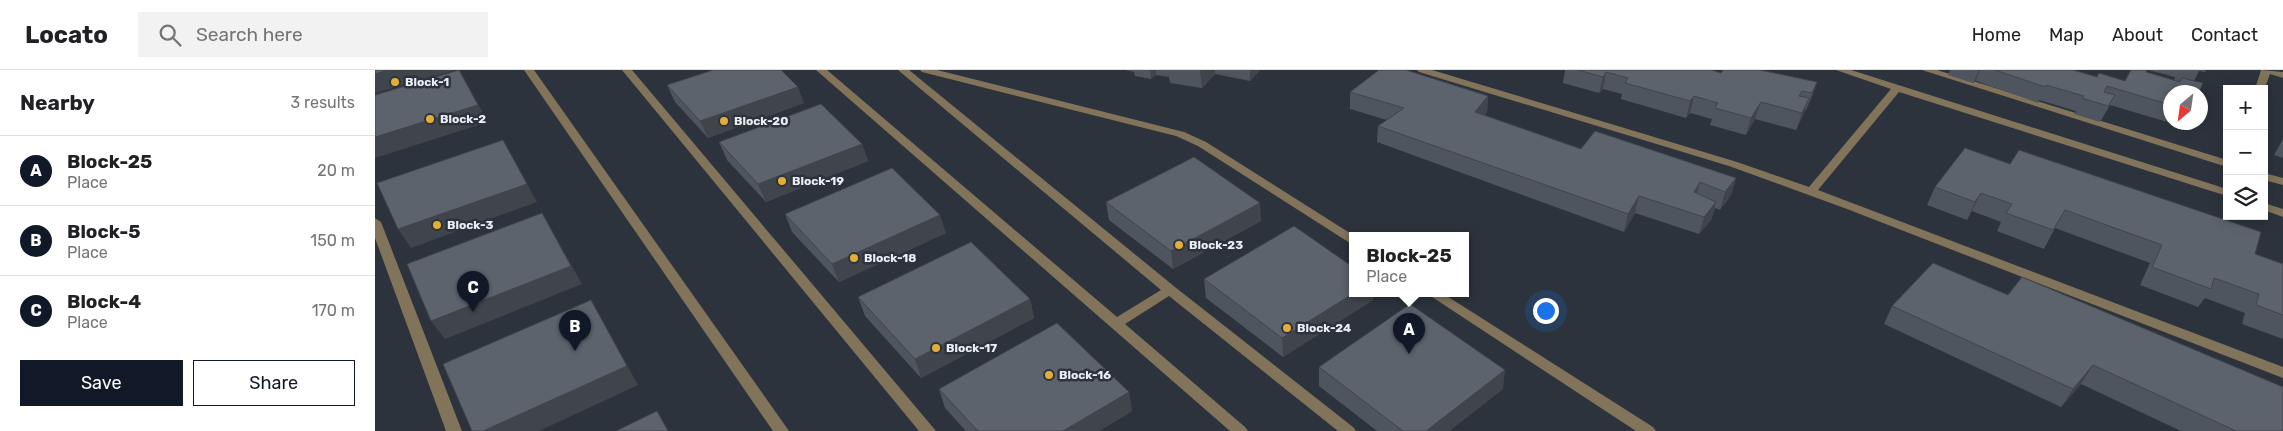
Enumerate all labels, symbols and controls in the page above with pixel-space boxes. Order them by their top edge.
search box [138,12,488,57]
text: Locato [25,21,108,49]
icon: search [156,21,184,49]
text: Search here [196,23,303,46]
text: Home [1972,24,2021,46]
text: Map [2049,24,2084,46]
text: About [2112,24,2163,46]
text: Contact [2191,24,2258,46]
place label: Block-1 [405,75,449,89]
marker: Block-1 [389,76,401,88]
north arrow [2163,85,2208,130]
map controls [2223,85,2268,220]
button: + [2223,85,2268,130]
text: Nearby [20,90,95,115]
text: 3 results [290,93,355,112]
place label: Block-2 [440,112,486,126]
marker: Block-2 [424,113,436,125]
place label: Block-20 [734,114,788,128]
marker: Block-20 [718,115,730,127]
button: − [2223,130,2268,175]
text: Block-25 [67,150,152,173]
text: A [30,161,42,180]
text: 20 m [317,161,355,180]
text: Place [67,173,108,192]
place label: Block-19 [792,174,844,188]
marker: Block-19 [776,175,788,187]
button: layers [2223,175,2268,220]
place label: Block-3 [447,218,494,232]
marker: Block-3 [431,219,443,231]
text: Block-5 [67,220,140,243]
text: B [30,231,42,250]
text: 150 m [310,231,355,250]
popup [1349,232,1469,297]
place label: Block-23 [1189,238,1243,252]
marker: Block-23 [1173,239,1185,251]
text: Place [67,243,108,262]
text: Block-25 [1366,244,1452,267]
place label: Block-18 [864,251,916,265]
marker: Block-18 [848,252,860,264]
text: Place [1366,267,1407,286]
pin: C [457,271,489,312]
text: Block-4 [67,290,141,313]
your location [1533,298,1559,324]
text: C [30,301,42,320]
text: 170 m [312,301,355,320]
pin: B [559,310,591,351]
text: Place [67,313,108,332]
pin: A [1393,313,1425,354]
place label: Block-24 [1297,321,1351,335]
marker: Block-24 [1281,322,1293,334]
place label: Block-17 [946,341,997,355]
marker: Block-17 [930,342,942,354]
button: Save [20,360,183,406]
button: Share [193,360,355,406]
place label: Block-16 [1059,368,1111,382]
marker: Block-16 [1043,369,1055,381]

